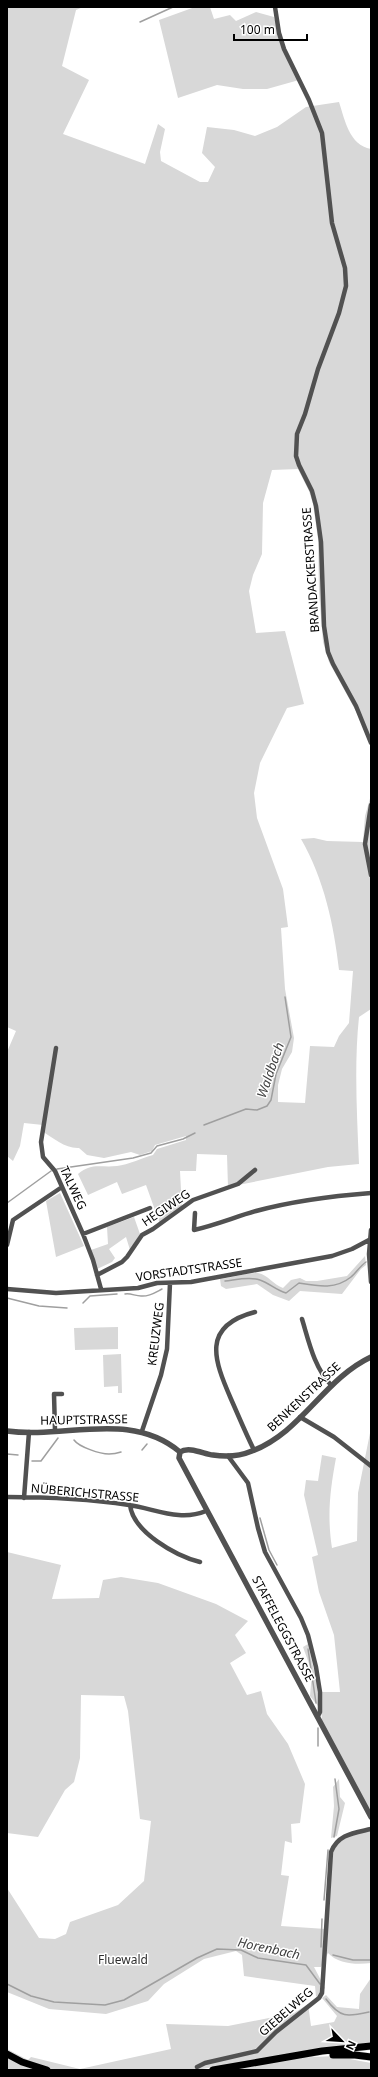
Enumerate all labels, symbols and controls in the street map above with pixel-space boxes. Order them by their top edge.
scale bar [234,16,307,42]
text: 100 m [240,21,275,38]
street label: BRANDACKERSTRASSE [298,507,323,633]
water label: Waldbach [252,1040,288,1100]
street label: TALWEG [56,1163,91,1212]
street label: HEGIWEG [138,1185,193,1230]
street label: VORSTADTSTRASSE [135,1254,243,1285]
street label: KREUZWEG [143,1301,168,1367]
street label: BENKENSTRASSE [263,1358,344,1435]
street label: HAUPTSTRASSE [40,1410,128,1429]
street label: NÜBERICHSTRASSE [30,1479,140,1506]
street label: STAFFELEGGSTRASSE [248,1573,319,1685]
water label: Horenbach [236,1933,302,1963]
park label: Fluewald [98,1951,148,1968]
street label: GIEBELWEG [255,1983,316,2040]
north arrow [322,2021,362,2061]
text: N [343,2038,360,2053]

